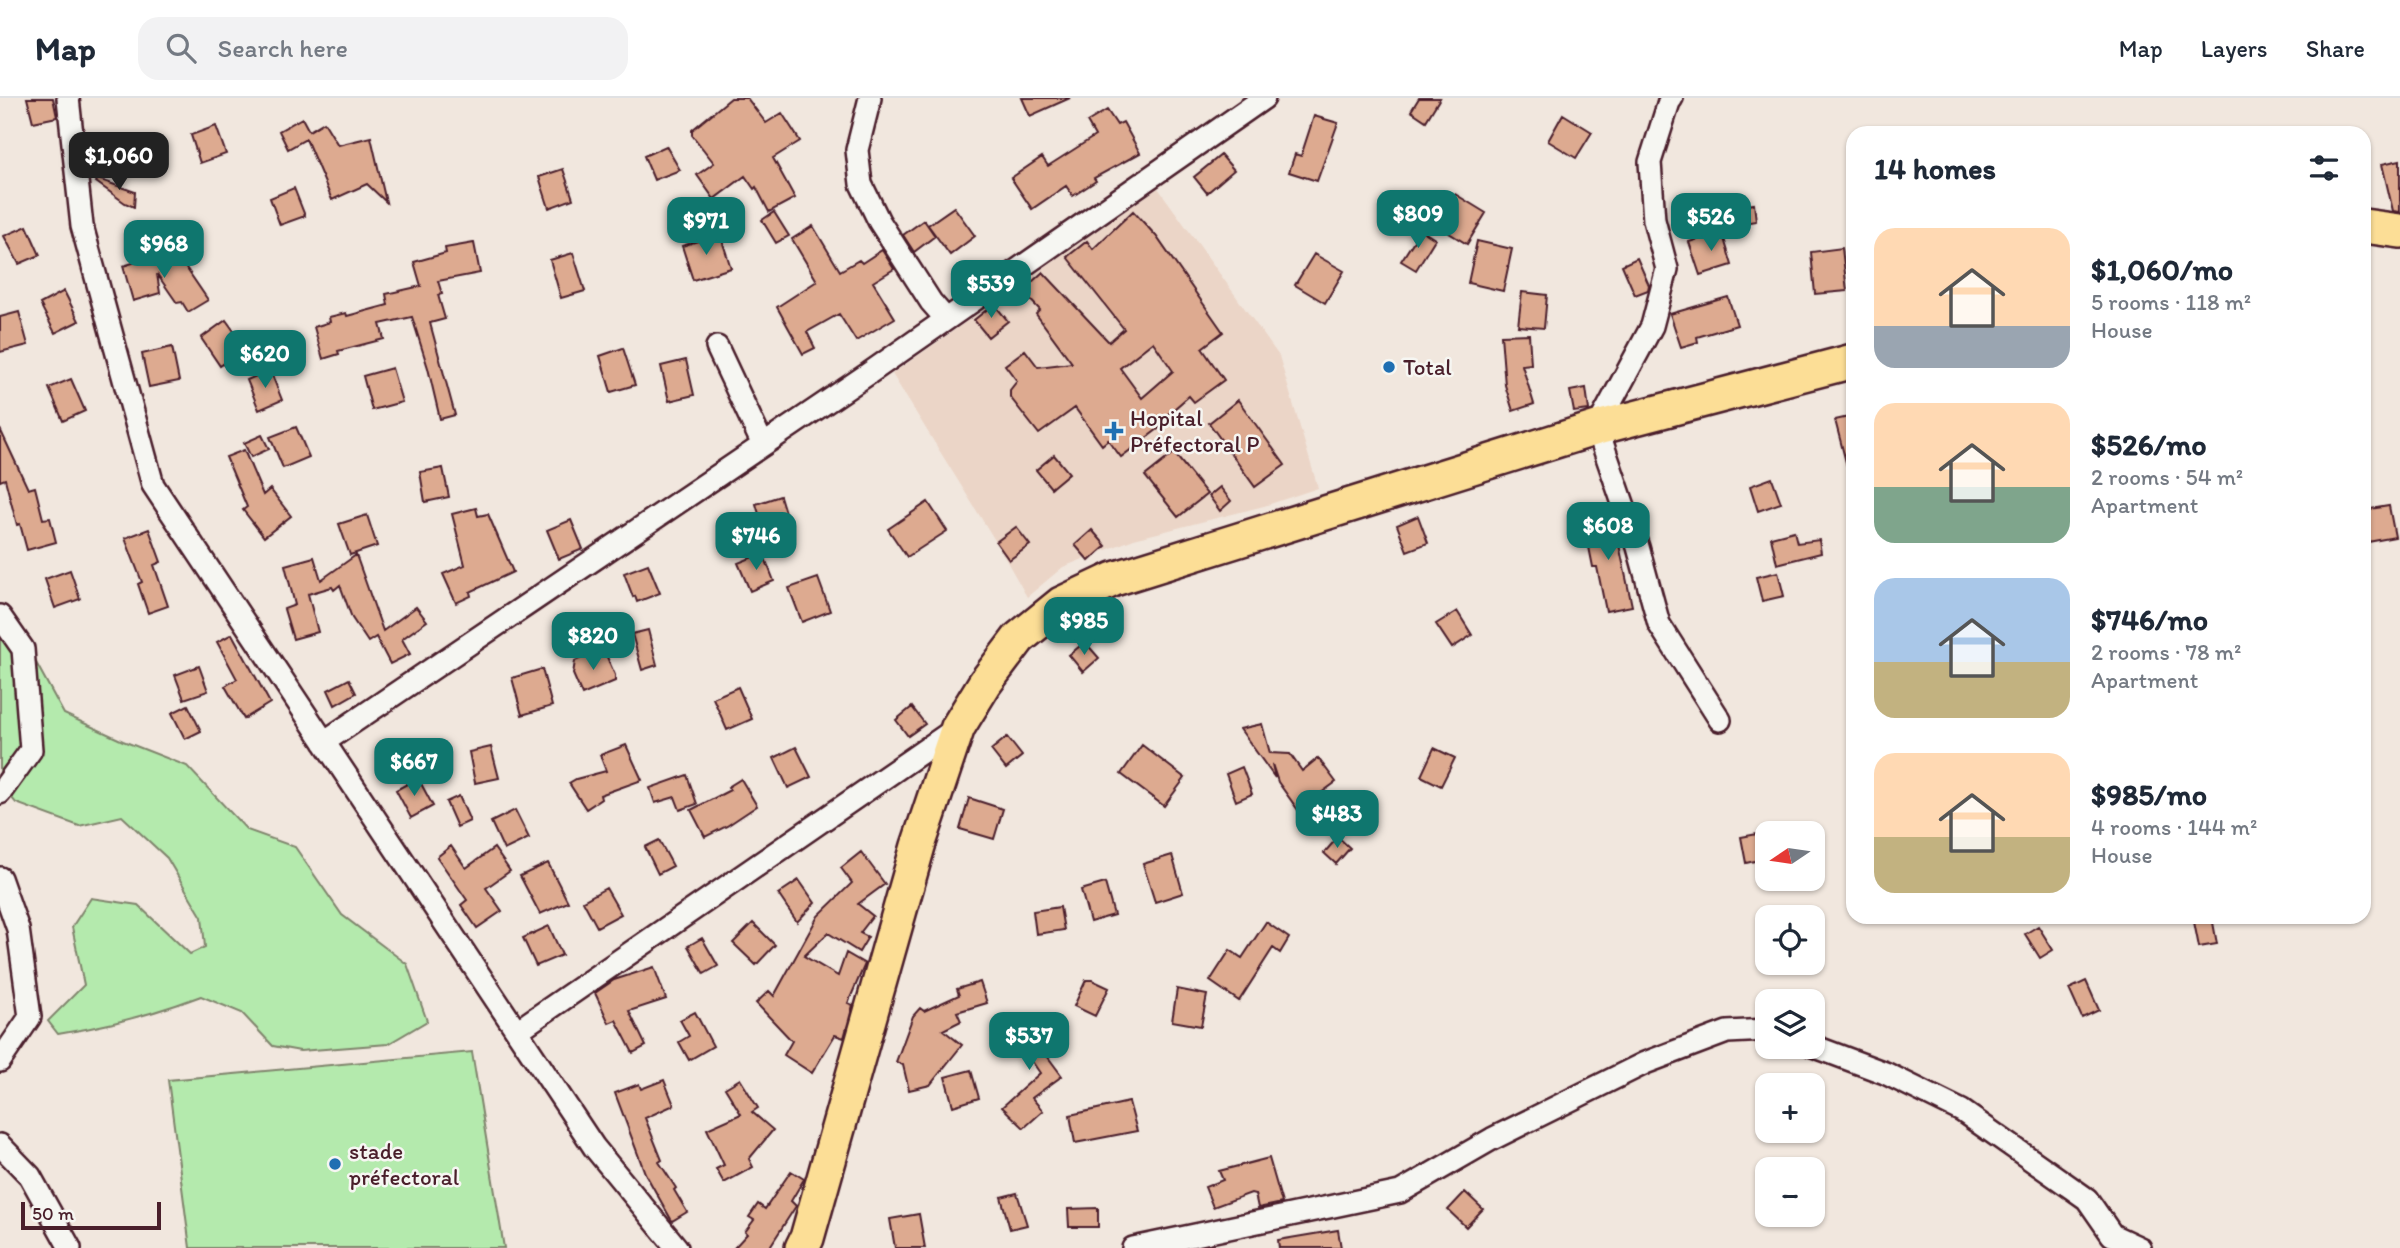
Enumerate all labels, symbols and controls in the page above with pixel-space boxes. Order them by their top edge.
search box [138,17,628,80]
text: Map [35,29,96,68]
icon: search [162,29,200,67]
text: Search here [218,32,348,64]
text: Map [2119,34,2163,63]
text: Layers [2201,34,2268,63]
text: Share [2306,34,2365,63]
pin: $1,060 [62,132,176,192]
text: $1,060 [85,141,153,169]
icon: filters [2305,149,2343,187]
text: 14 homes [1874,150,1996,187]
pin: $809 [1377,190,1459,250]
pin: $526 [1670,194,1752,253]
pin: $971 [665,198,747,257]
text: $809 [1393,199,1443,227]
text: $526 [1687,202,1735,230]
text: $971 [683,206,729,234]
pin: $968 [123,220,205,280]
text: $968 [140,229,188,257]
text: $1,060/mo [2091,251,2233,288]
icon: home [1930,256,2014,340]
pin: $539 [950,260,1032,320]
text: $539 [967,269,1015,297]
text: 5 rooms · 118 m² [2091,288,2251,316]
text: House [2091,316,2153,344]
pin: $620 [224,330,306,390]
text: $620 [240,339,290,367]
place label: Total [1403,353,1452,381]
marker: Total [1381,359,1397,375]
place label: Hopital Préfectoral P [1130,404,1259,458]
marker: Hopital Préfectoral P [1104,421,1124,441]
text: $526/mo [2091,426,2207,463]
icon: home [1930,431,2014,515]
text: 2 rooms · 54 m² [2091,463,2243,491]
text: Apartment [2091,491,2198,519]
pin: $608 [1567,503,1649,562]
text: $608 [1583,511,1633,539]
pin: $746 [715,512,797,572]
text: $746 [731,521,781,549]
pin: $985 [1043,598,1125,657]
text: $746/mo [2091,601,2208,638]
text: $985 [1060,606,1108,634]
icon: home [1930,606,2014,690]
pin: $820 [552,612,634,672]
text: $820 [568,621,618,649]
text: 2 rooms · 78 m² [2091,638,2241,666]
text: Apartment [2091,666,2198,694]
pin: $667 [373,738,455,798]
text: $667 [390,747,438,775]
text: $985/mo [2091,776,2207,813]
icon: home [1930,781,2014,865]
pin: $483 [1296,790,1378,850]
text: $483 [1312,799,1362,827]
text: 4 rooms · 144 m² [2091,813,2257,841]
north arrow [1755,821,1825,891]
map controls [1755,821,1825,1227]
text: House [2091,841,2153,869]
button: locate [1755,905,1825,975]
button: layers [1755,989,1825,1059]
pin: $537 [988,1012,1070,1072]
text: $537 [1005,1021,1053,1049]
button: + [1755,1073,1825,1143]
place label: stade préfectoral [349,1137,460,1191]
marker: stade préfectoral [327,1156,343,1172]
button: − [1755,1157,1825,1227]
scale bar [21,1199,161,1231]
text: 50 m [32,1202,74,1225]

